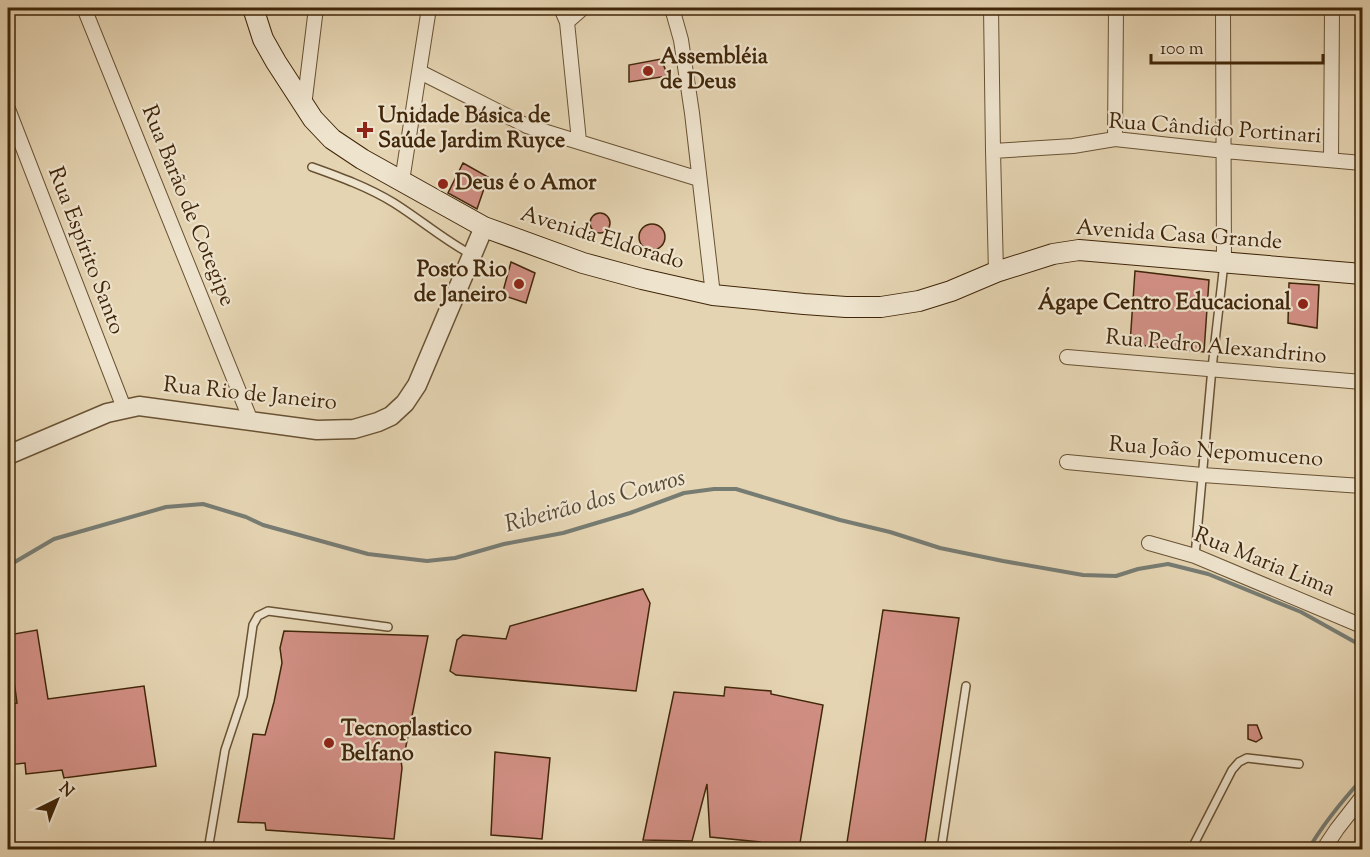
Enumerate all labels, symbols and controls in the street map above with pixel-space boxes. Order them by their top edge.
scale bar [1151,27,1324,65]
text: 100 m [1160,37,1204,63]
place label: Assembléia de Deus [660,42,769,99]
marker: Assembléia de Deus [641,64,655,78]
street label: Rua Barão de Cotegipe [132,101,242,311]
place label: Unidade Básica de Saúde Jardim Ruyce [378,101,565,158]
street label: Rua Cândido Portinari [1107,107,1323,153]
marker: Unidade Básica de Saúde Jardim Ruyce [356,121,374,139]
street label: Rua Espírito Santo [38,163,132,339]
place label: Deus é o Amor [455,168,597,200]
marker: Deus é o Amor [436,177,450,191]
street label: Avenida Eldorado [516,199,688,279]
street label: Avenida Casa Grande [1075,213,1283,259]
place label: Posto Rio de Janeiro [414,255,507,312]
marker: Posto Rio de Janeiro [512,277,526,291]
place label: Ágape Centro Educacional [1038,287,1292,320]
marker: Ágape Centro Educacional [1296,297,1310,311]
street label: Rua Pedro Alexandrino [1104,322,1328,374]
street label: Rua Rio de Janeiro [162,370,338,420]
street label: Rua João Nepomuceno [1108,430,1324,476]
water label: Ribeirão dos Couros [501,462,689,542]
street label: Rua Maria Lima [1189,520,1339,606]
place label: Tecnoplastico Belfano [341,714,472,771]
marker: Tecnoplastico Belfano [322,736,336,750]
north arrow [27,770,87,830]
text: N [53,778,78,804]

